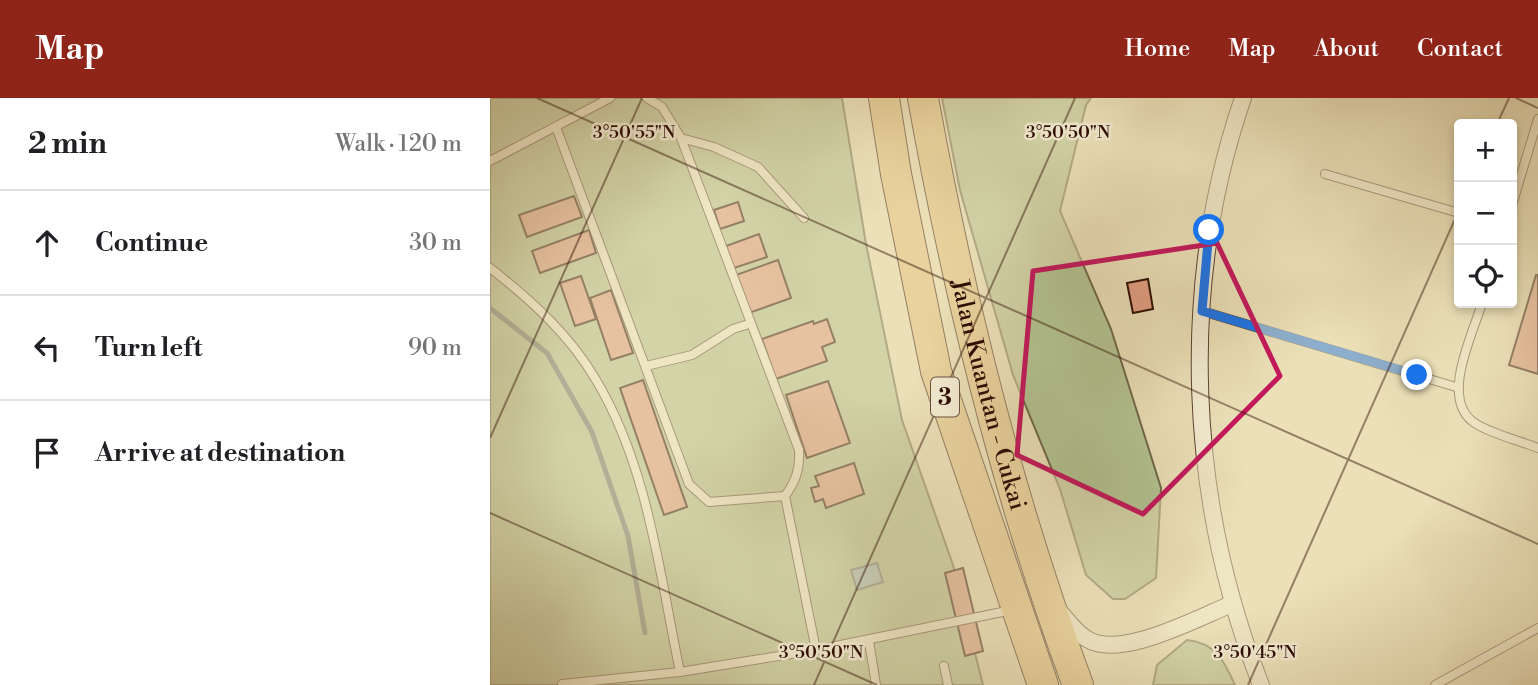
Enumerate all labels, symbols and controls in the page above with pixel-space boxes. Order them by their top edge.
text: Map [35,29,104,70]
text: Home [1125,34,1190,64]
text: Map [1228,34,1276,64]
text: About [1314,34,1379,64]
text: Contact [1417,34,1503,64]
map controls [1454,119,1517,308]
button: + [1454,119,1517,182]
text: 3°50'55"N [593,121,676,144]
text: 3°50'50"N [1026,121,1111,144]
text: 2 min [28,125,107,163]
text: Walk · 120 m [335,130,462,158]
button: − [1454,182,1517,245]
route start [1193,214,1224,245]
icon: ahead [28,224,66,262]
text: Continue [95,227,208,259]
text: 30 m [409,229,462,257]
button: locate [1454,245,1517,308]
street label: Jalan Kuantan - Cukai [944,276,1033,514]
icon: left [28,329,66,367]
text: Turn left [95,332,203,364]
text: 90 m [408,334,462,362]
route end [1401,359,1432,390]
road number: 3 [931,378,959,416]
icon: arrive [28,434,66,472]
text: Arrive at destination [95,437,345,469]
text: 3°50'50"N [779,641,864,664]
text: 3°50'45"N [1213,641,1297,664]

